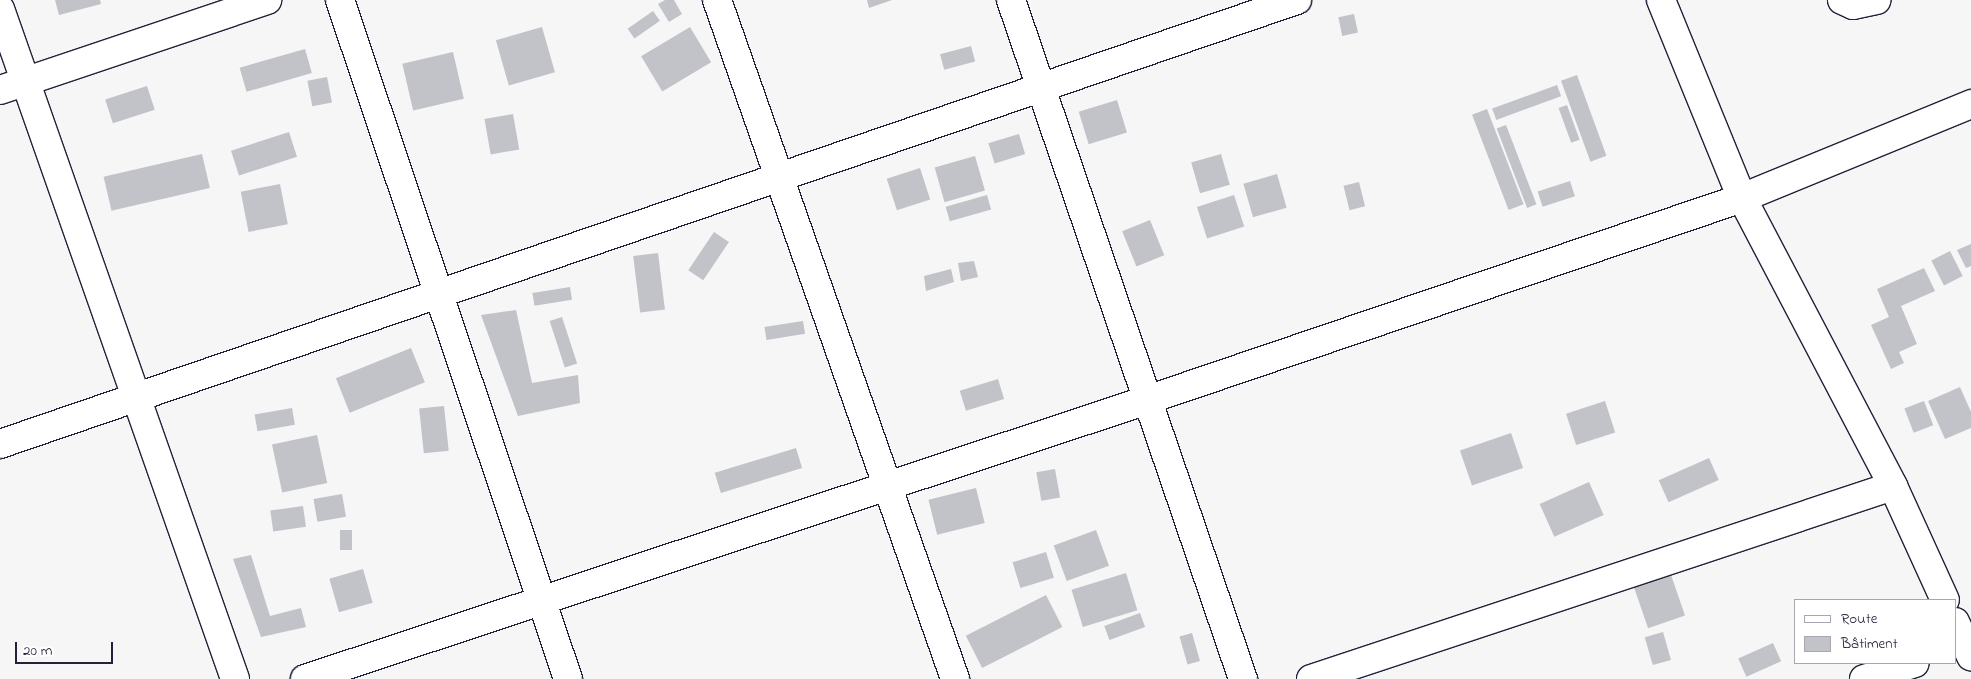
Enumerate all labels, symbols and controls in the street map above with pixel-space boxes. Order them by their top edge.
legend [1794,599,1956,664]
text: Route [1841,608,1877,630]
scale bar [18,632,115,664]
text: Bâtiment [1841,633,1898,655]
text: 20 m [23,640,52,662]

